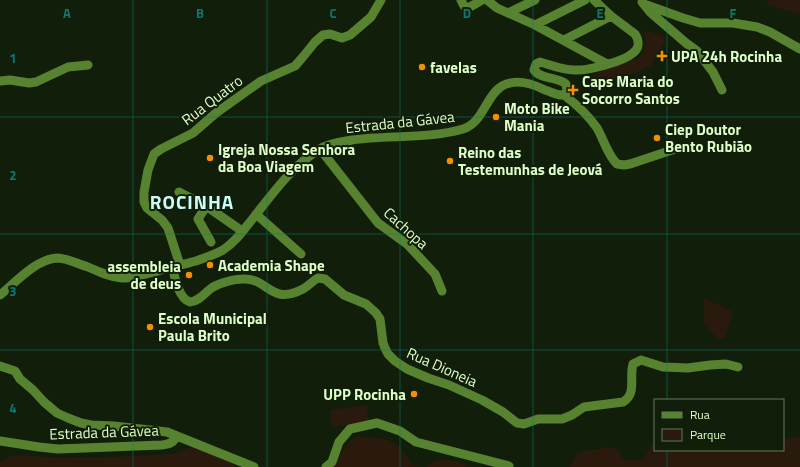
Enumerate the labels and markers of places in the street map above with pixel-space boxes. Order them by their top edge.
place label: UPA 24h Rocinha [671,45,782,68]
marker: UPA 24h Rocinha [656,50,668,62]
place label: favelas [430,56,477,79]
marker: favelas [417,62,427,72]
place label: Caps Maria do Socorro Santos [582,70,680,110]
marker: Caps Maria do Socorro Santos [567,84,579,96]
place label: Moto Bike Mania [504,97,570,137]
marker: Moto Bike Mania [491,112,501,122]
place label: Ciep Doutor Bento Rubião [665,118,752,158]
marker: Ciep Doutor Bento Rubião [652,133,662,143]
place label: Igreja Nossa Senhora da Boa Viagem [218,138,356,178]
place label: Reino das Testemunhas de Jeová [458,141,603,181]
marker: Igreja Nossa Senhora da Boa Viagem [205,153,215,163]
marker: Reino das Testemunhas de Jeová [445,156,455,166]
place label: Academia Shape [218,254,325,277]
place label: assembleia de deus [108,255,181,295]
marker: Academia Shape [205,260,215,270]
marker: assembleia de deus [184,270,194,280]
place label: Escola Municipal Paula Brito [158,307,267,347]
marker: Escola Municipal Paula Brito [145,322,155,332]
place label: UPP Rocinha [323,383,406,406]
marker: UPP Rocinha [409,389,419,399]

